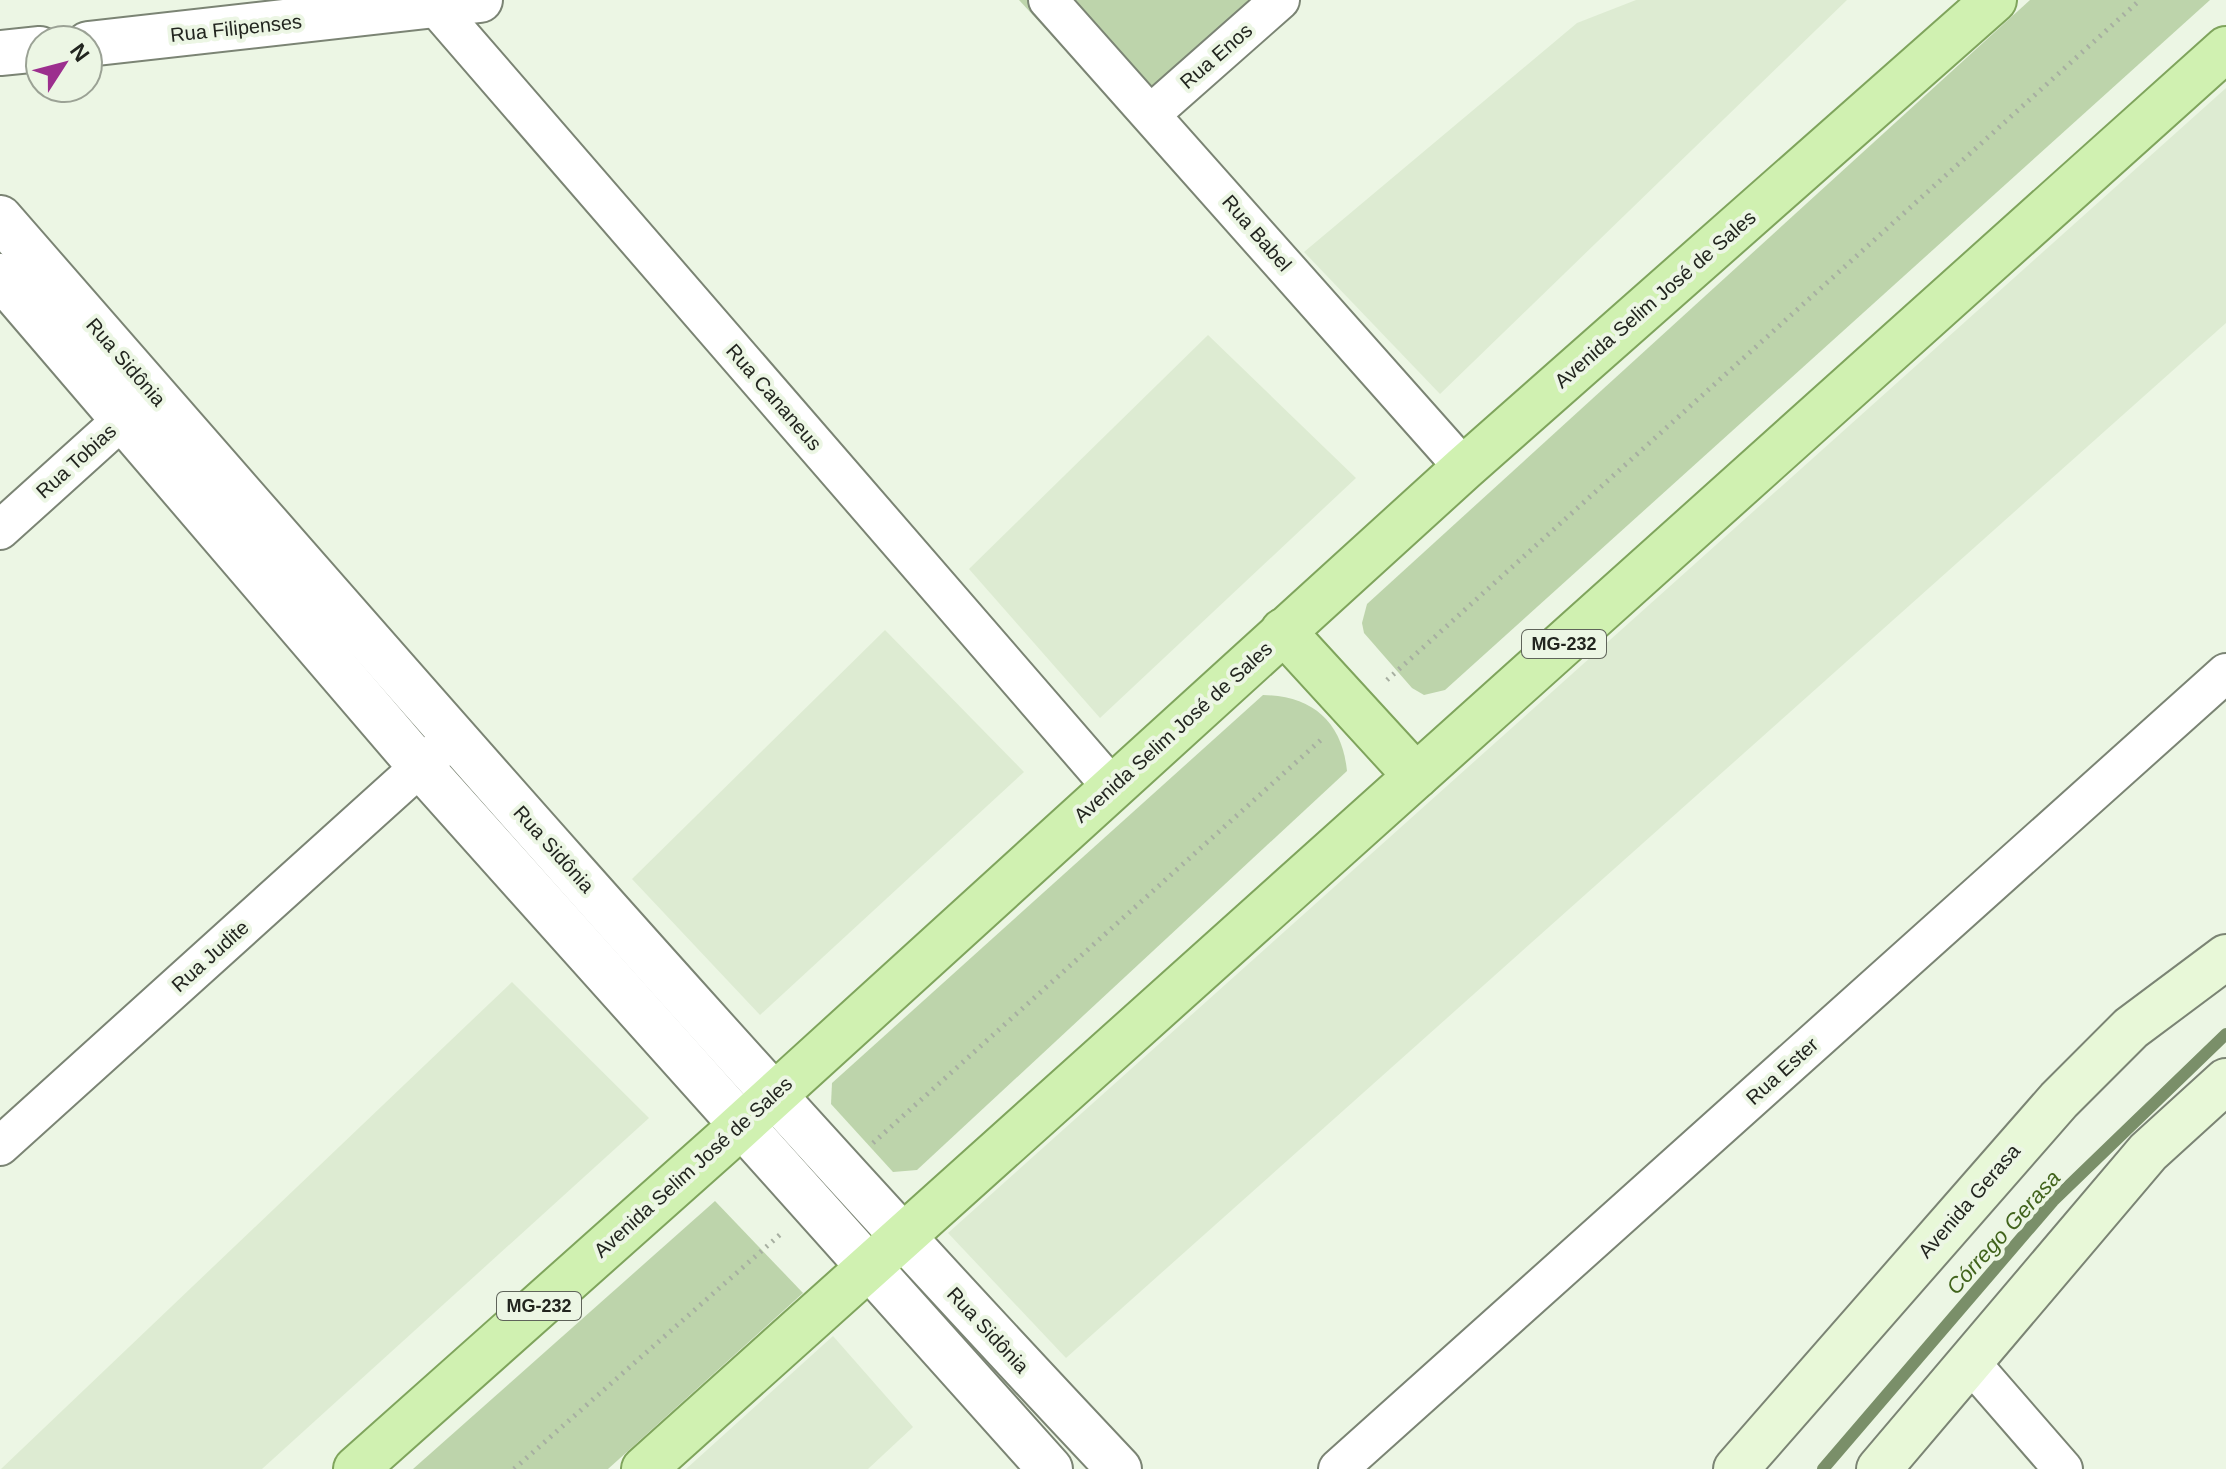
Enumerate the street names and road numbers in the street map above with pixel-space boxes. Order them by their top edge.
street label: Rua Filipenses [169,10,303,46]
street label: Rua Enos [1176,19,1256,93]
street label: Rua Babel [1218,191,1296,275]
street label: Avenida Selim José de Sales [1550,206,1760,392]
street label: Rua Sidônia [82,314,171,411]
street label: Rua Cananeus [722,339,826,455]
street label: Rua Tobias [32,419,120,503]
road number: MG-232 [1522,630,1606,658]
street label: Avenida Selim José de Sales [1070,637,1276,827]
street label: Rua Sidônia [509,801,599,897]
street label: Rua Judite [167,916,253,996]
street label: Rua Ester [1742,1033,1823,1109]
street label: Avenida Selim José de Sales [590,1072,796,1262]
street label: Avenida Gerasa [1914,1139,2025,1262]
street label: Rua Sidônia [943,1283,1034,1378]
road number: MG-232 [497,1292,581,1320]

